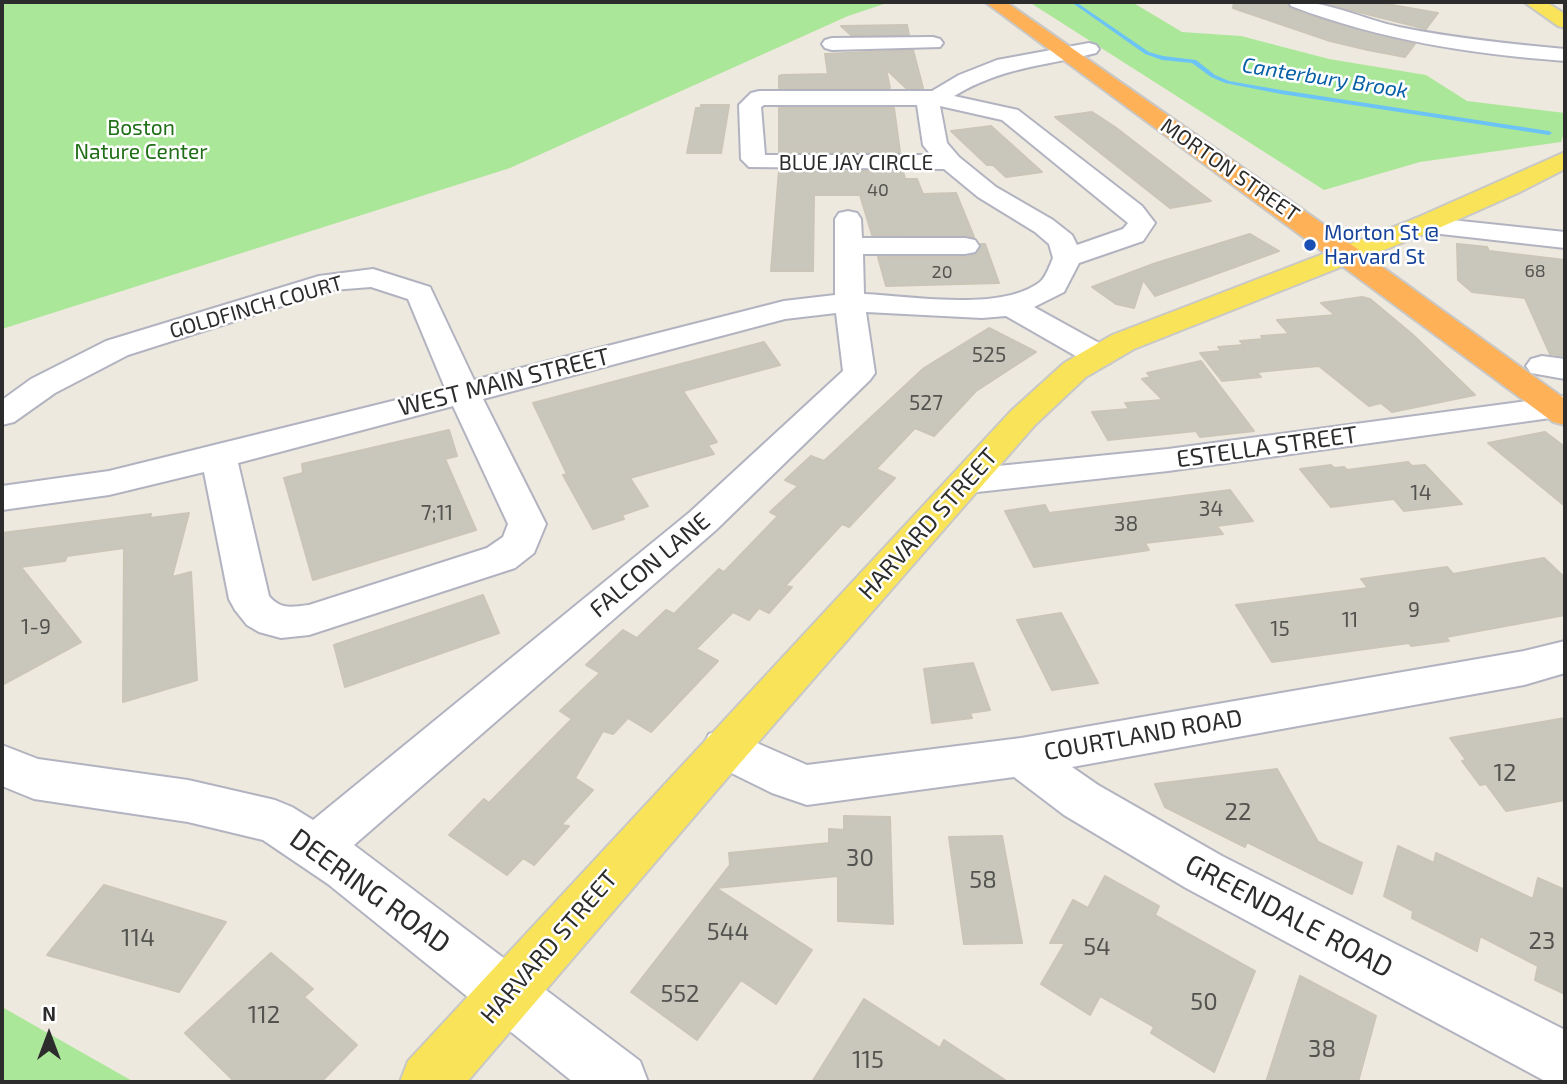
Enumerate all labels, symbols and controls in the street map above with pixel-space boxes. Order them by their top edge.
water label: Canterbury Brook [1240,52,1410,104]
street label: MORTON STREET [1156,113,1304,227]
park label: Boston Nature Center [74,115,208,165]
street label: BLUE JAY CIRCLE [779,150,933,176]
house number: 40 [867,179,889,201]
place label: Morton St @ Harvard St [1324,220,1439,270]
marker: Morton St @ Harvard St [1302,237,1318,253]
house number: 68 [1524,260,1546,282]
house number: 20 [932,261,952,283]
street label: GOLDFINCH COURT [167,270,345,344]
street label: WEST MAIN STREET [395,342,613,422]
house number: 525 [972,342,1006,368]
house number: 527 [909,390,943,416]
street label: ESTELLA STREET [1175,420,1359,474]
street label: HARVARD STREET [853,442,1003,606]
house number: 14 [1410,480,1432,506]
house number: 34 [1199,496,1223,522]
house number: 7;11 [421,500,453,526]
street label: FALCON LANE [584,506,716,624]
house number: 38 [1114,511,1138,537]
house number: 9 [1408,597,1420,623]
house number: 11 [1342,607,1358,633]
house number: 1-9 [21,614,51,640]
house number: 15 [1270,616,1290,642]
street label: COURTLAND ROAD [1042,703,1244,767]
house number: 12 [1493,759,1517,787]
house number: 22 [1225,798,1251,826]
street label: DEERING ROAD [283,822,457,960]
house number: 30 [846,844,874,872]
street label: GREENDALE ROAD [1180,847,1398,985]
street label: HARVARD STREET [475,864,623,1030]
house number: 58 [969,866,997,894]
house number: 544 [707,918,749,946]
house number: 114 [121,924,155,952]
house number: 23 [1529,927,1555,955]
house number: 54 [1083,933,1111,961]
house number: 552 [660,980,700,1008]
house number: 50 [1190,988,1218,1016]
north arrow [14,1000,84,1070]
house number: 112 [248,1001,280,1029]
text: N [42,1002,56,1025]
house number: 38 [1308,1035,1336,1063]
house number: 115 [852,1046,884,1074]

